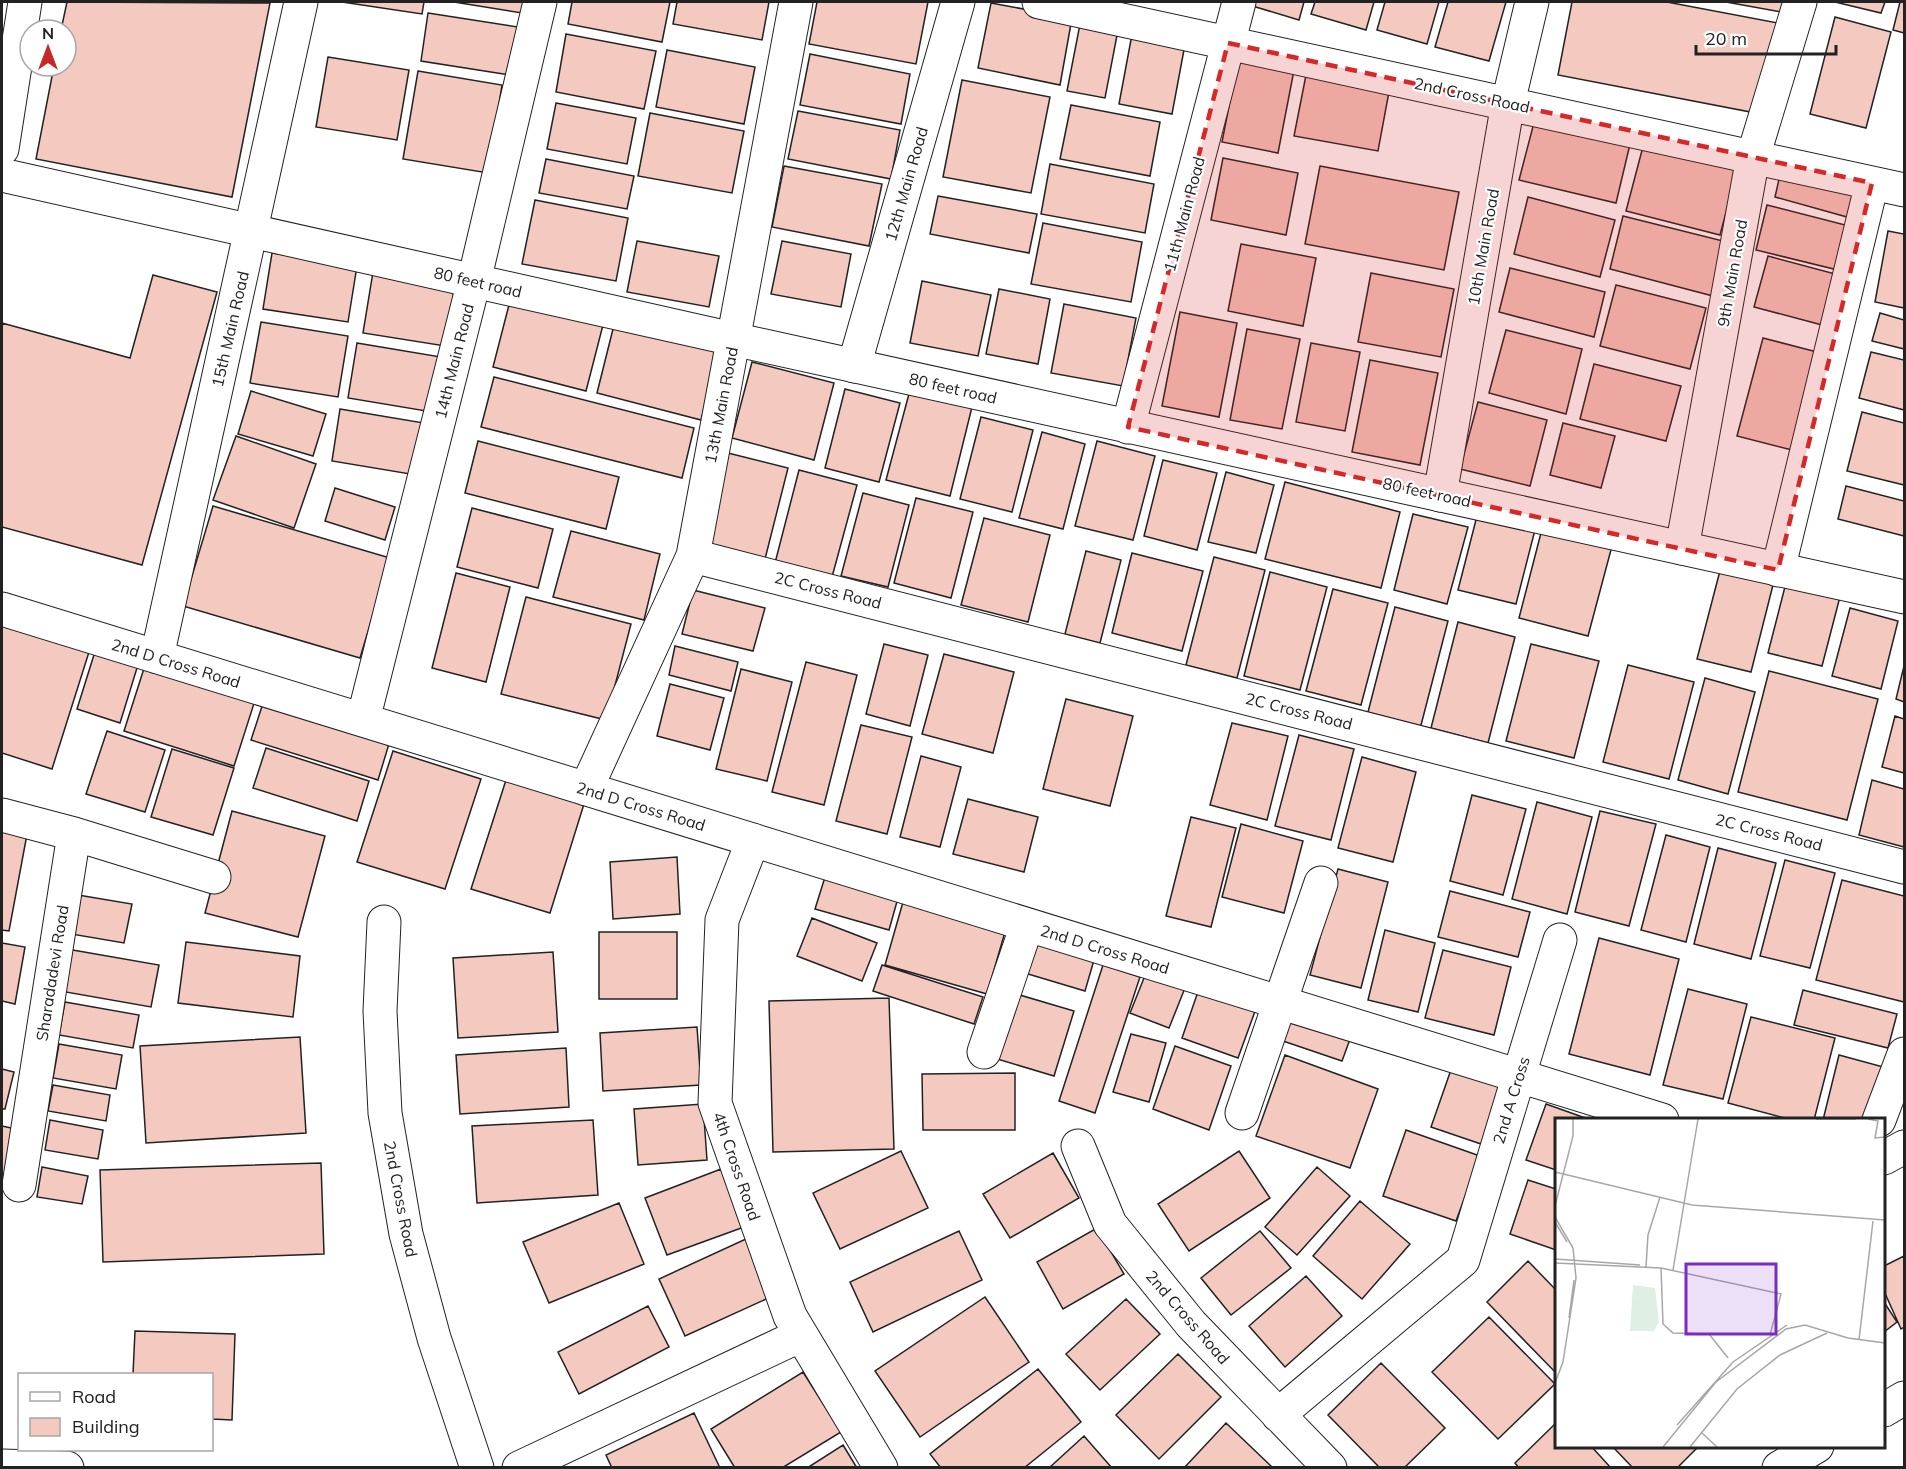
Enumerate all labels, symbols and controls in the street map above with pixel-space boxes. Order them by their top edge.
north arrow [18,18,78,78]
scale bar [1696,18,1836,56]
text: N [42,23,54,43]
text: 20 m [1705,27,1747,50]
street label: 2nd Cross Road [1412,73,1532,117]
street label: 12th Main Road [880,124,932,244]
street label: 11th Main Road [1159,154,1209,274]
street label: 10th Main Road [1463,187,1503,307]
street label: 9th Main Road [1713,218,1751,328]
street label: 80 feet road [432,262,524,302]
street label: 15th Main Road [207,269,253,389]
street label: 14th Main Road [430,301,478,421]
street label: 13th Main Road [700,345,742,465]
street label: 80 feet road [907,368,999,408]
street label: 80 feet road [1381,473,1473,511]
street label: 2C Cross Road [772,567,884,613]
street label: 2nd D Cross Road [109,634,243,692]
street label: 2C Cross Road [1243,688,1355,734]
street label: 2nd D Cross Road [574,777,708,835]
street label: 2C Cross Road [1713,809,1825,855]
street label: Sharadadevi Road [31,904,73,1042]
street label: 2nd D Cross Road [1038,920,1172,978]
street label: 2nd A Cross [1488,1054,1534,1146]
street label: 4th Cross Road [709,1109,765,1223]
inset map [1555,1118,1885,1448]
street label: 2nd Cross Road [380,1139,422,1259]
street label: 2nd Cross Road [1142,1266,1234,1368]
legend [18,1373,213,1451]
text: Road [72,1385,116,1408]
text: Building [72,1415,140,1438]

